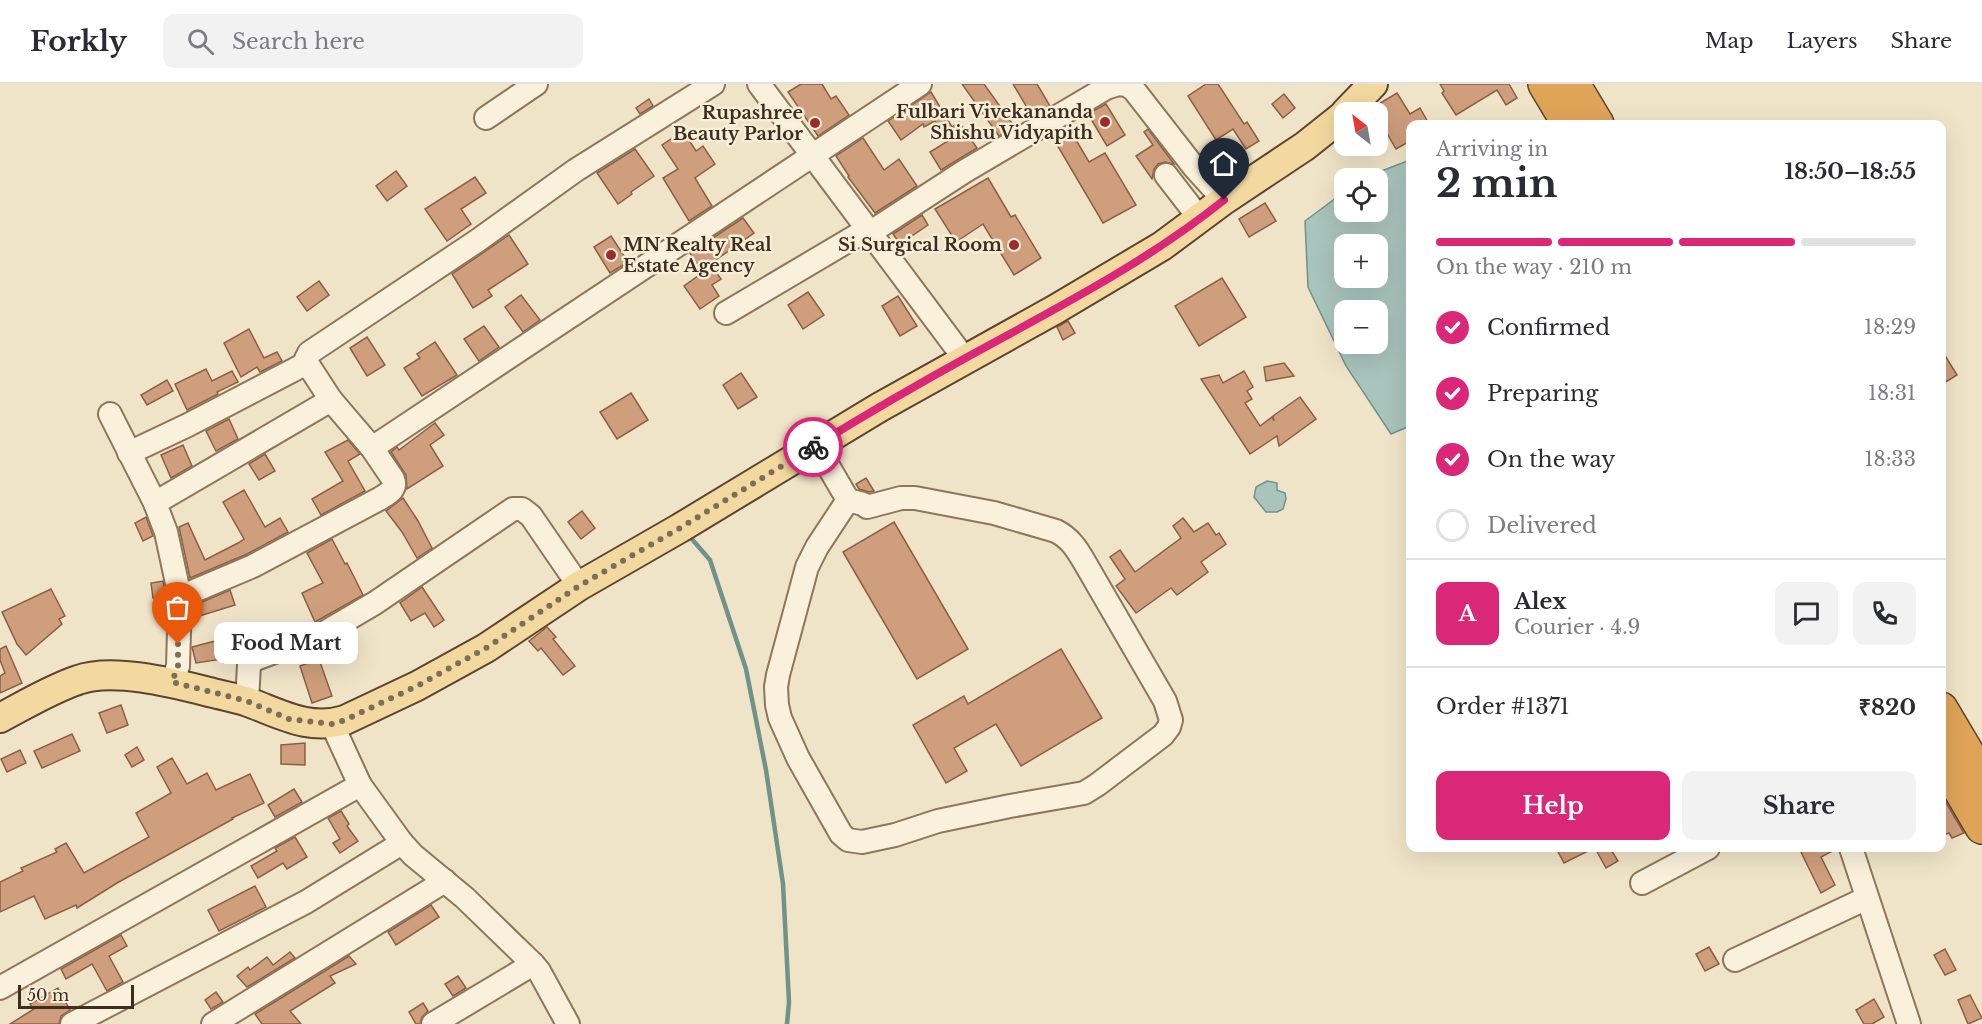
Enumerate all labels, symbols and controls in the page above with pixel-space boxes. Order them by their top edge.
search box [163,14,583,68]
text: Forkly [30,24,127,59]
icon: search [184,25,217,58]
text: Search here [232,28,365,55]
text: Map [1705,28,1754,54]
text: Layers [1787,28,1858,54]
text: Share [1891,28,1952,54]
place label: Fulbari Vivekananda Shishu Vidyapith [896,101,1094,144]
place label: Rupashree Beauty Parlor [673,102,803,145]
north arrow [1334,102,1388,156]
map controls [1334,102,1388,354]
marker: Fulbari Vivekananda Shishu Vidyapith [1098,115,1112,129]
marker: Rupashree Beauty Parlor [808,116,822,130]
text: Arriving in [1436,137,1548,161]
pin [1198,138,1249,200]
icon: home [1207,147,1240,180]
text: 18:50–18:55 [1784,158,1916,185]
text: 2 min [1436,159,1557,208]
button: locate [1334,168,1388,222]
place label: MN Realty Real Estate Agency [623,234,772,277]
place label: Si Surgical Room [838,234,1002,256]
button: + [1334,234,1388,288]
marker: Si Surgical Room [1007,238,1021,252]
marker: MN Realty Real Estate Agency [604,248,618,262]
text: On the way · 210 m [1436,255,1632,279]
button: − [1334,300,1388,354]
icon: check [1436,311,1469,344]
text: Confirmed [1487,314,1610,341]
text: 18:29 [1864,315,1916,339]
icon: check [1436,377,1469,410]
text: Preparing [1487,380,1598,407]
text: 18:31 [1868,381,1916,405]
courier [783,417,843,477]
icon: bike [797,431,830,464]
icon: check [1436,443,1469,476]
text: On the way [1487,446,1615,473]
text: 18:33 [1865,447,1916,471]
text: Delivered [1487,512,1597,539]
pin [152,582,203,644]
button: chat [1775,582,1838,645]
button: phone [1853,582,1916,645]
text: Alex [1514,588,1567,615]
icon: bag [161,591,194,624]
text: A [1459,600,1476,627]
text: Courier · 4.9 [1514,615,1640,639]
callout: Food Mart [214,623,358,665]
text: Food Mart [231,631,341,655]
text: Order #1371 [1436,693,1570,720]
text: ₹820 [1859,694,1916,721]
button: Help [1436,771,1670,840]
button: Share [1682,771,1916,840]
scale bar [18,982,134,1010]
text: 50 m [27,985,69,1005]

